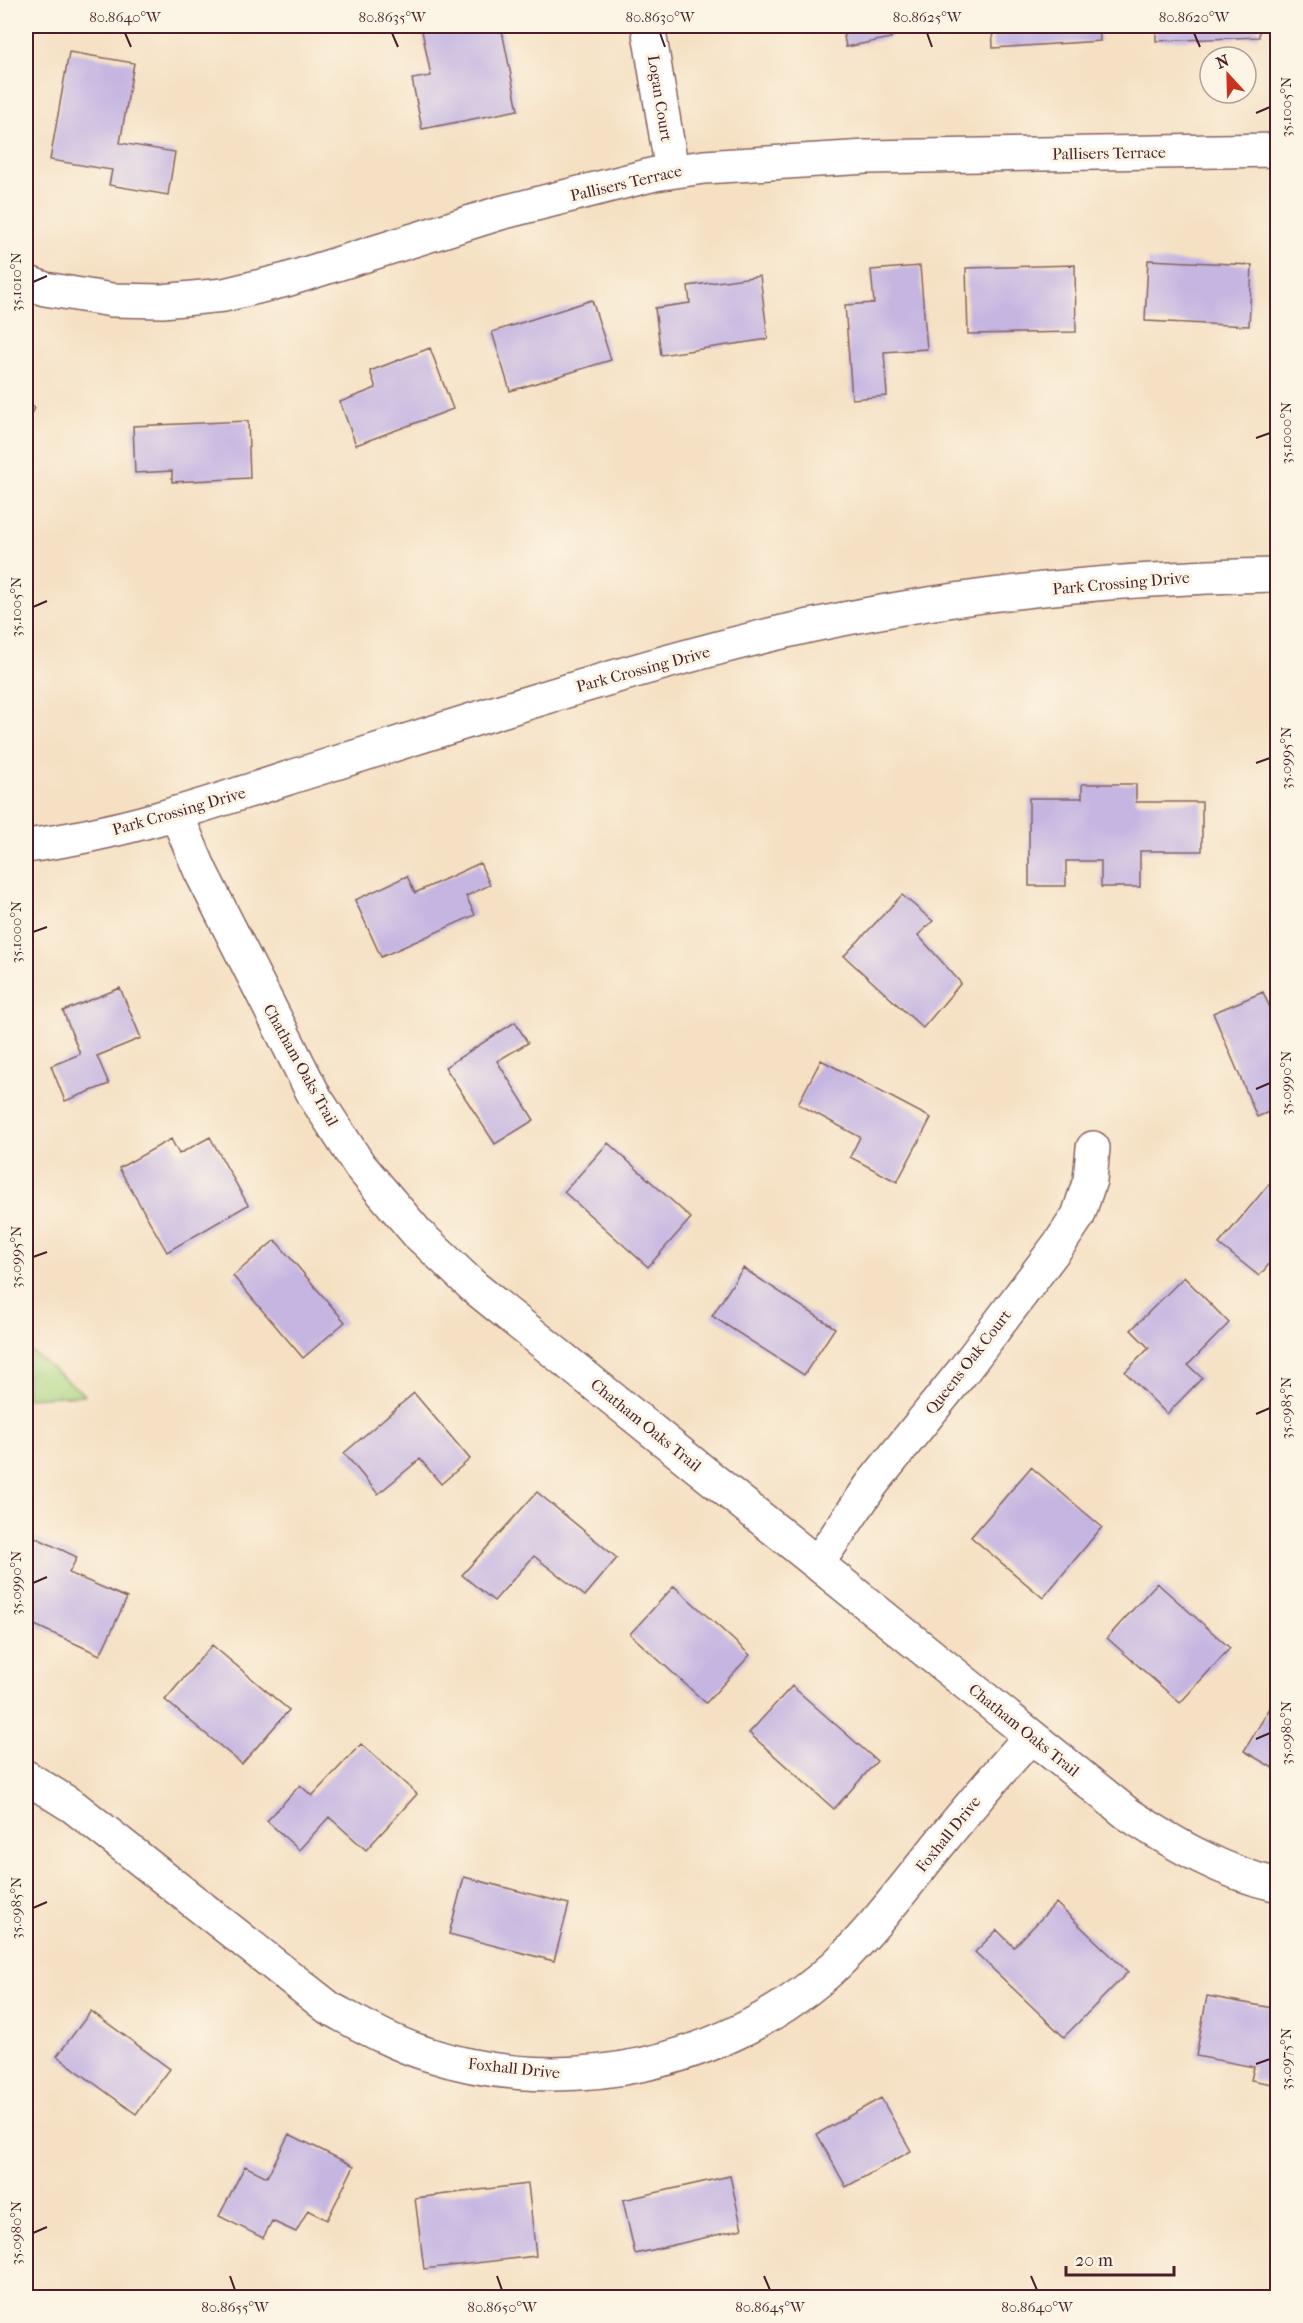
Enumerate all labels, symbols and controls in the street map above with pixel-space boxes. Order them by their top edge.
text: 80.8640°W [89,8,162,26]
text: 80.8635°W [358,8,427,26]
text: 80.8630°W [626,8,696,26]
text: 80.8625°W [893,8,963,26]
text: 80.8620°W [1159,8,1231,26]
north arrow [1198,45,1258,105]
text: N [1213,50,1233,73]
street label: Logan Court [644,54,676,143]
text: 35.1005°N [1277,76,1295,137]
street label: Pallisers Terrace [1052,143,1166,163]
street label: Pallisers Terrace [568,161,684,205]
text: 35.1010°N [7,252,25,312]
text: 35.1000°N [1277,401,1295,464]
street label: Park Crossing Drive [1052,568,1190,598]
text: 35.1005°N [7,576,25,637]
street label: Park Crossing Drive [574,642,712,696]
text: 35.0995°N [1277,726,1295,789]
street label: Park Crossing Drive [110,783,248,839]
text: 35.1000°N [7,900,25,963]
street label: Chatham Oaks Trail [260,1001,343,1130]
text: 35.0990°N [1277,1050,1295,1115]
text: 35.0995°N [7,1225,25,1288]
street label: Queens Oak Court [921,1306,1015,1418]
street label: Chatham Oaks Trail [587,1375,706,1476]
text: 35.0985°N [1277,1376,1295,1439]
text: 35.0990°N [7,1550,25,1615]
street label: Chatham Oaks Trail [965,1680,1084,1781]
text: 35.0980°N [1277,1700,1295,1765]
street label: Foxhall Drive [912,1792,985,1876]
text: 35.0985°N [7,1876,25,1939]
text: 35.0975°N [1277,2027,1295,2090]
street label: Foxhall Drive [467,2054,561,2082]
text: 35.0980°N [7,2200,25,2265]
scale bar [1066,2239,1174,2277]
text: 20 m [1075,2250,1113,2271]
text: 80.8655°W [201,2298,270,2316]
text: 80.8650°W [467,2298,538,2316]
text: 80.8645°W [735,2298,806,2316]
text: 80.8640°W [1001,2298,1074,2316]

